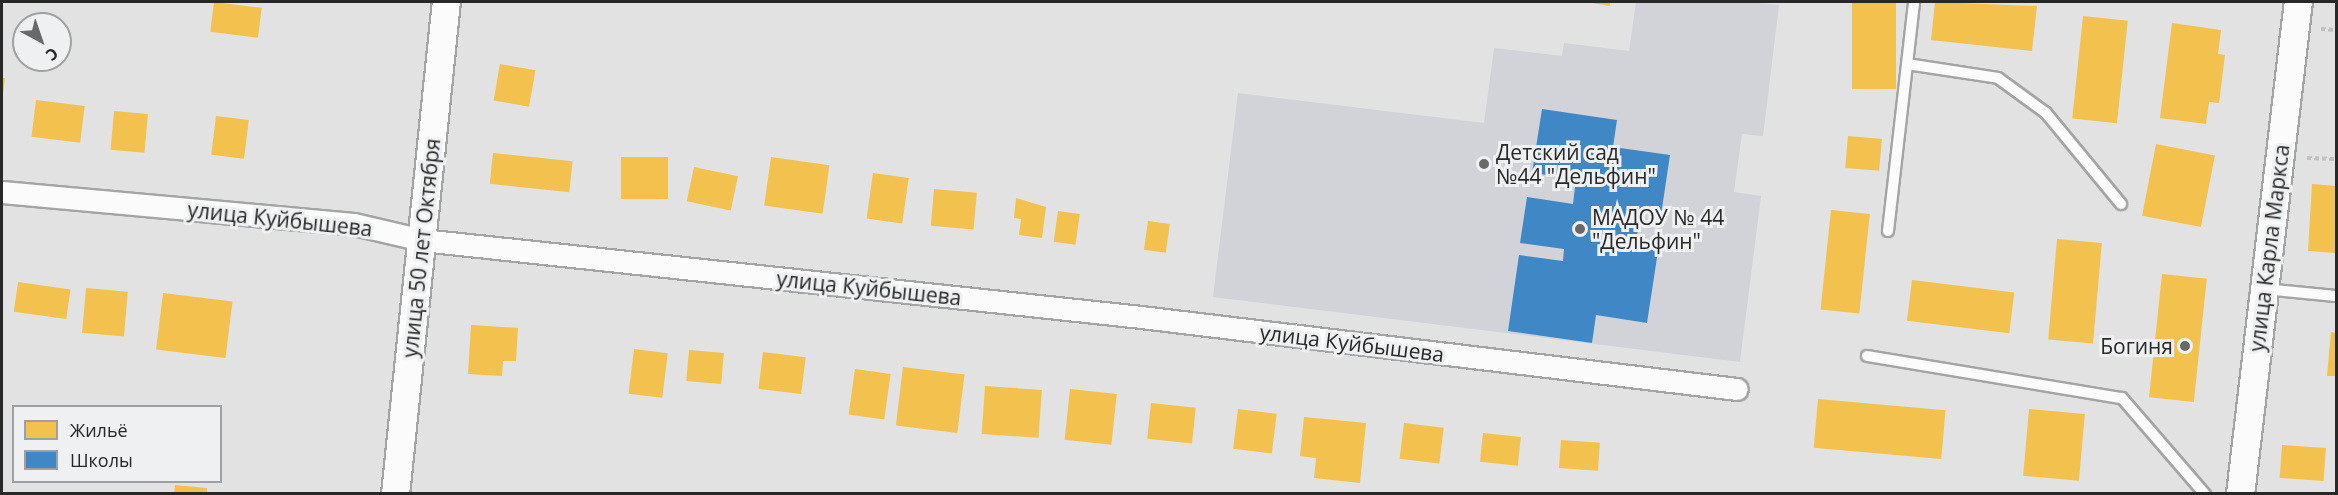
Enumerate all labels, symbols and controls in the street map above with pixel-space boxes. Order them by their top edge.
north arrow [12,12,72,72]
text: С [41,43,63,66]
street label: улица 50 лет Октября [397,137,445,359]
place label: Детский сад №44 "Дельфин" [1496,139,1656,189]
street label: улица Карла Маркса [2244,143,2294,353]
marker: Детский сад №44 "Дельфин" [1477,157,1491,171]
street label: улица Куйбышева [186,197,374,241]
place label: МАДОУ № 44 "Дельфин" [1592,204,1724,254]
marker: МАДОУ № 44 "Дельфин" [1573,222,1587,236]
street label: улица Куйбышева [775,266,963,310]
street label: улица Куйбышева [1258,319,1446,367]
place label: Богиня [2100,333,2173,359]
marker: Богиня [2178,339,2192,353]
legend [12,405,222,483]
text: Жильё [70,418,128,442]
text: Школы [70,448,133,472]

